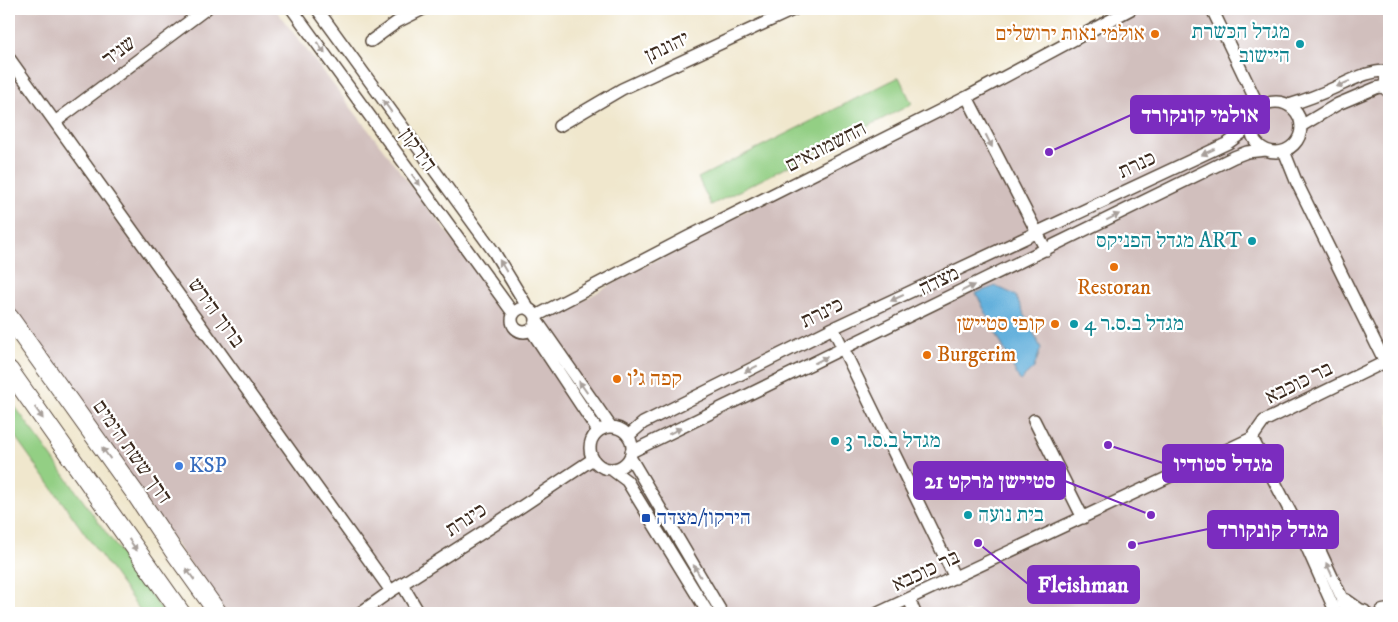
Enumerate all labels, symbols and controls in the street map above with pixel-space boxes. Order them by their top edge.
place label: מגדל הכשרת היישוב [1192,19,1290,69]
place label: אולמי נאות ירושלים [995,21,1145,47]
street label: יהונתן [641,25,694,69]
marker: אולמי נאות ירושלים [1149,28,1161,40]
street label: שניר [97,30,141,72]
marker: מגדל הכשרת היישוב [1294,38,1306,50]
one-way arrow [316,41,326,55]
one-way arrow [1336,81,1350,89]
callout: אולמי קונקורד [1131,96,1269,133]
one-way arrow [382,99,392,113]
text: אולמי קונקורד [1141,102,1259,129]
street label: החשמונאים [781,116,871,178]
street label: הירקון [394,123,442,177]
one-way arrow [985,134,993,148]
street label: כנרת [1114,145,1160,185]
one-way arrow [1201,149,1215,157]
one-way arrow [411,173,422,186]
one-way arrow [1106,213,1121,221]
place label: מגדל הפניקס ART [1096,228,1242,254]
marker: מגדל הפניקס ART [1246,235,1258,247]
one-way arrow [498,259,507,273]
street label: מצדה [915,260,963,302]
marker: Restoran [1108,261,1120,273]
street label: ברוך הירש [182,273,250,353]
place label: Restoran [1077,275,1151,301]
one-way arrow [960,284,975,293]
street label: כינרת [796,292,848,334]
one-way arrow [890,294,904,302]
place label: קופי סטיישן [957,311,1045,337]
place label: מגדל ב.ס.ר 4 [1084,311,1184,337]
marker: קופי סטיישן [1049,318,1061,330]
marker: מגדל ב.ס.ר 4 [1068,318,1080,330]
place label: Burgerim [937,342,1016,368]
marker: Burgerim [921,349,933,361]
one-way arrow [814,355,829,364]
street label: בר כוכבא [1261,356,1337,410]
one-way arrow [744,365,758,373]
place label: קפה ג'ו [627,366,682,392]
marker: קפה ג'ו [611,373,623,385]
one-way arrow [578,380,588,394]
street label: דרך ששת הימים [87,395,177,509]
one-way arrow [34,406,44,420]
one-way arrow [668,427,682,435]
place label: מגדל ב.ס.ר 3 [845,428,941,454]
marker: מגדל ב.ס.ר 3 [829,435,841,447]
callout: מגדל סטודיו [1163,445,1283,482]
one-way arrow [101,446,111,460]
text: מגדל סטודיו [1173,451,1273,478]
place label: KSP [189,453,227,479]
marker: KSP [173,460,185,472]
callout: סטיישן מרקט 21 [914,462,1065,499]
text: סטיישן מרקט 21 [924,468,1056,495]
street label: כינרת [440,497,492,543]
place label: בית נועה [978,502,1044,528]
place label: הירקון/מצדה [656,505,751,531]
marker: בית נועה [962,509,974,521]
callout: מגדל קונקורד [1208,511,1338,548]
marker: הירקון/מצדה [640,512,652,524]
text: מגדל קונקורד [1218,517,1328,544]
one-way arrow [127,539,137,552]
street label: בר כוכבא [888,544,964,598]
one-way arrow [1325,562,1333,576]
one-way arrow [693,565,702,578]
callout: Fleishman [1028,566,1139,603]
one-way arrow [185,567,195,580]
text: Fleishman [1037,572,1129,599]

